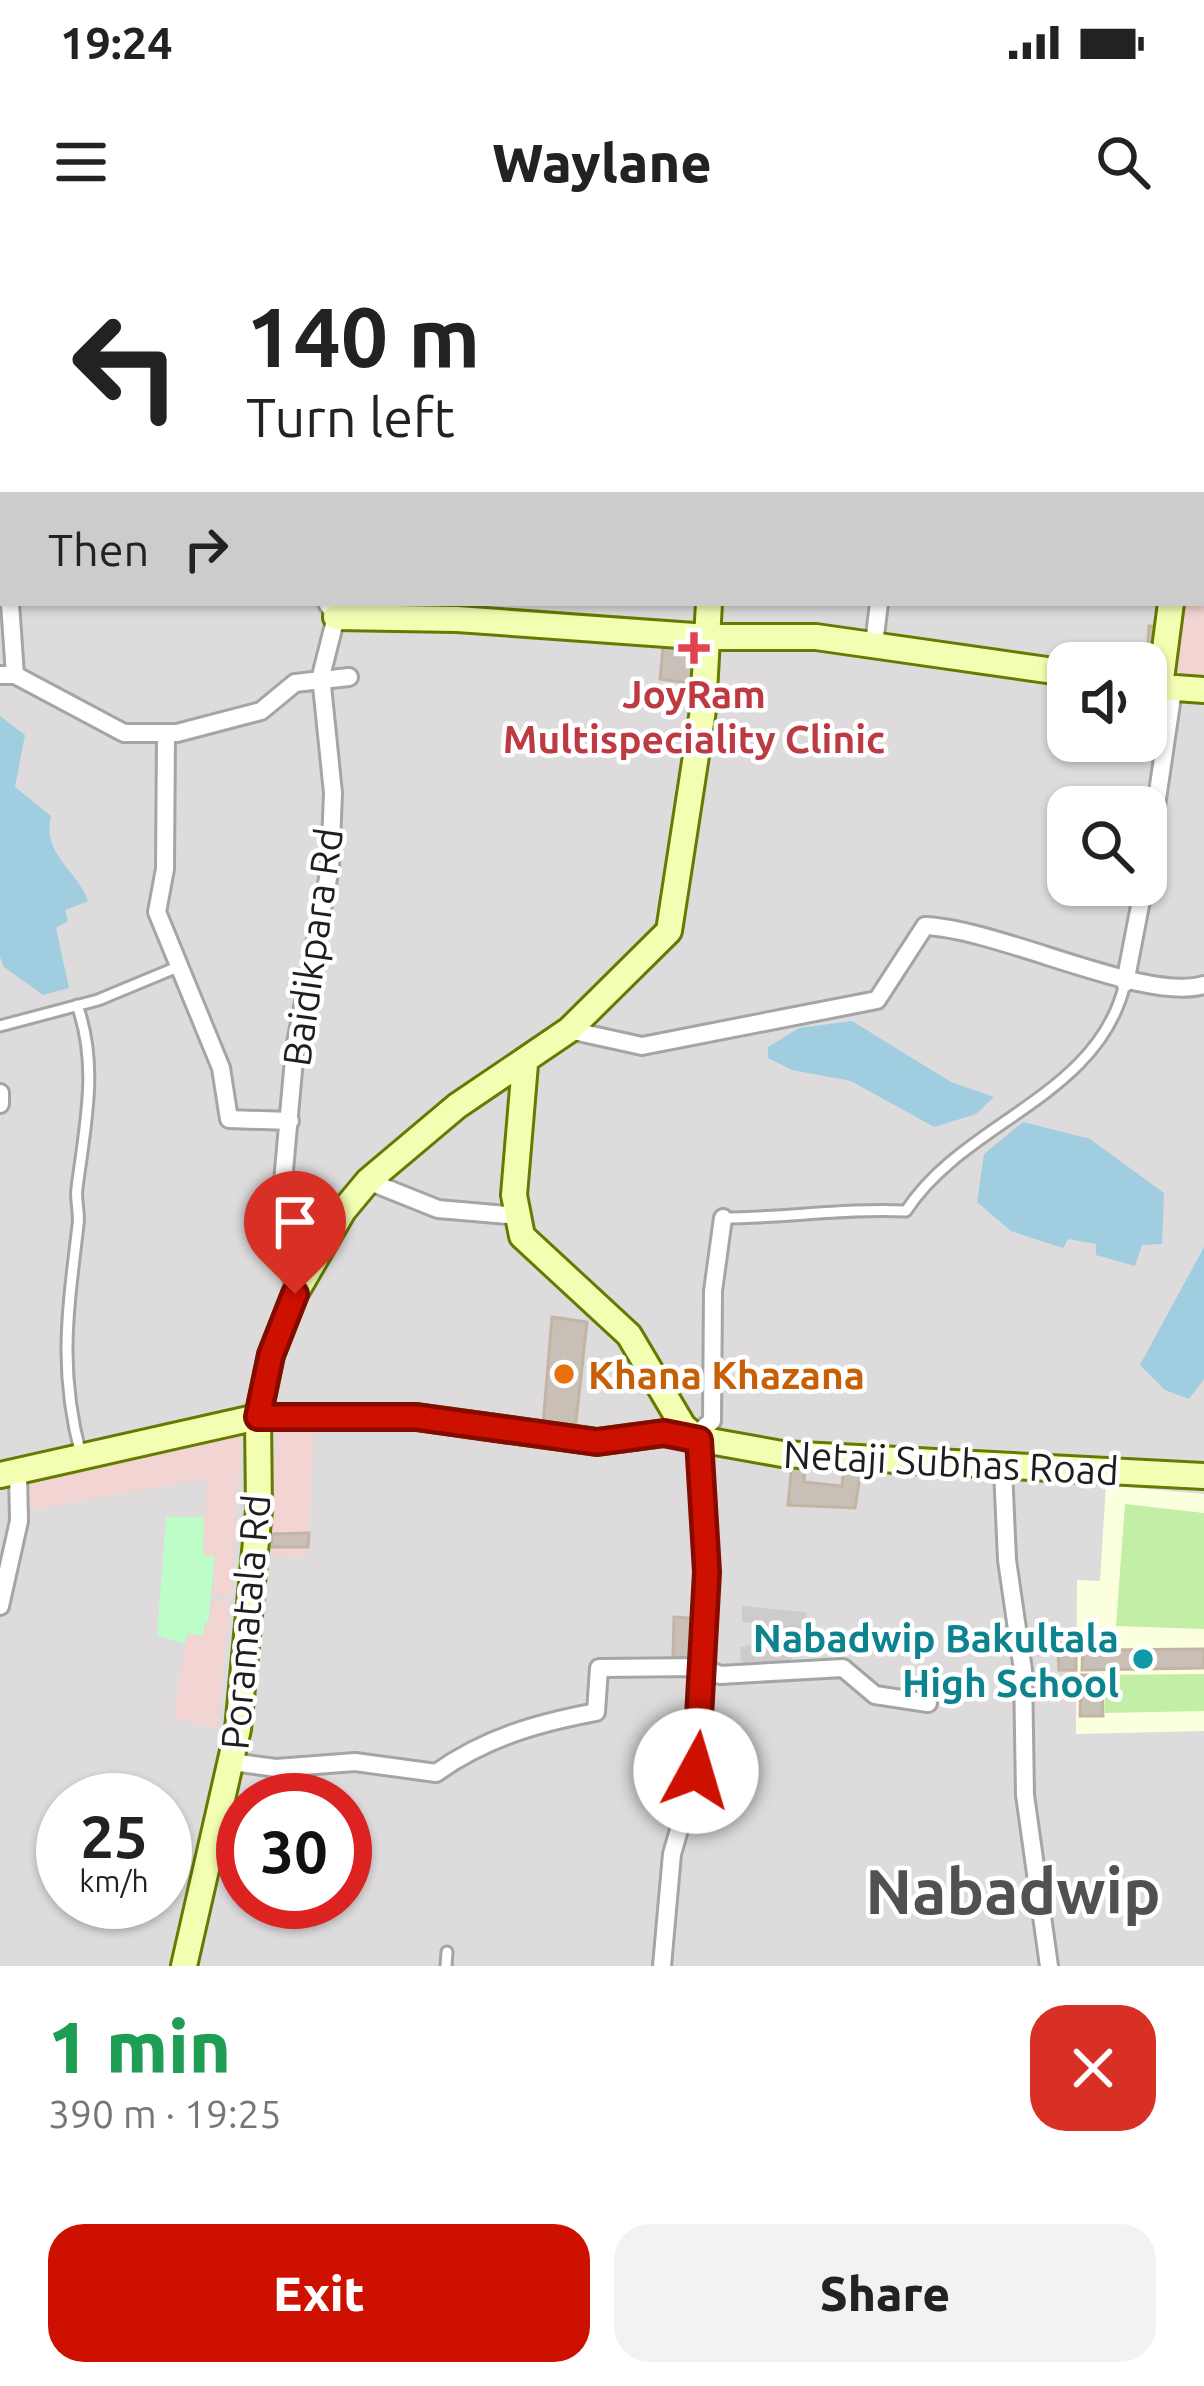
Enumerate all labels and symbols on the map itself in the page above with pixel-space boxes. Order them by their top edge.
marker: JoyRam Multispeciality Clinic [678,632,710,664]
place label: JoyRam Multispeciality Clinic [503,672,885,760]
street label: Baidikpara Rd [274,825,350,1069]
pin [244,1171,346,1294]
place label: Khana Khazana [588,1353,865,1396]
marker: Khana Khazana [551,1361,577,1387]
street label: Netaji Subhas Road [782,1432,1120,1492]
street label: Poramatala Rd [212,1493,278,1751]
place label: Nabadwip Bakultala High School [753,1616,1119,1704]
marker: Nabadwip Bakultala High School [1130,1646,1156,1672]
position arrow [633,1708,759,1834]
speed limit sign: 30 [216,1773,372,1929]
district label: Nabadwip [865,1855,1161,1926]

